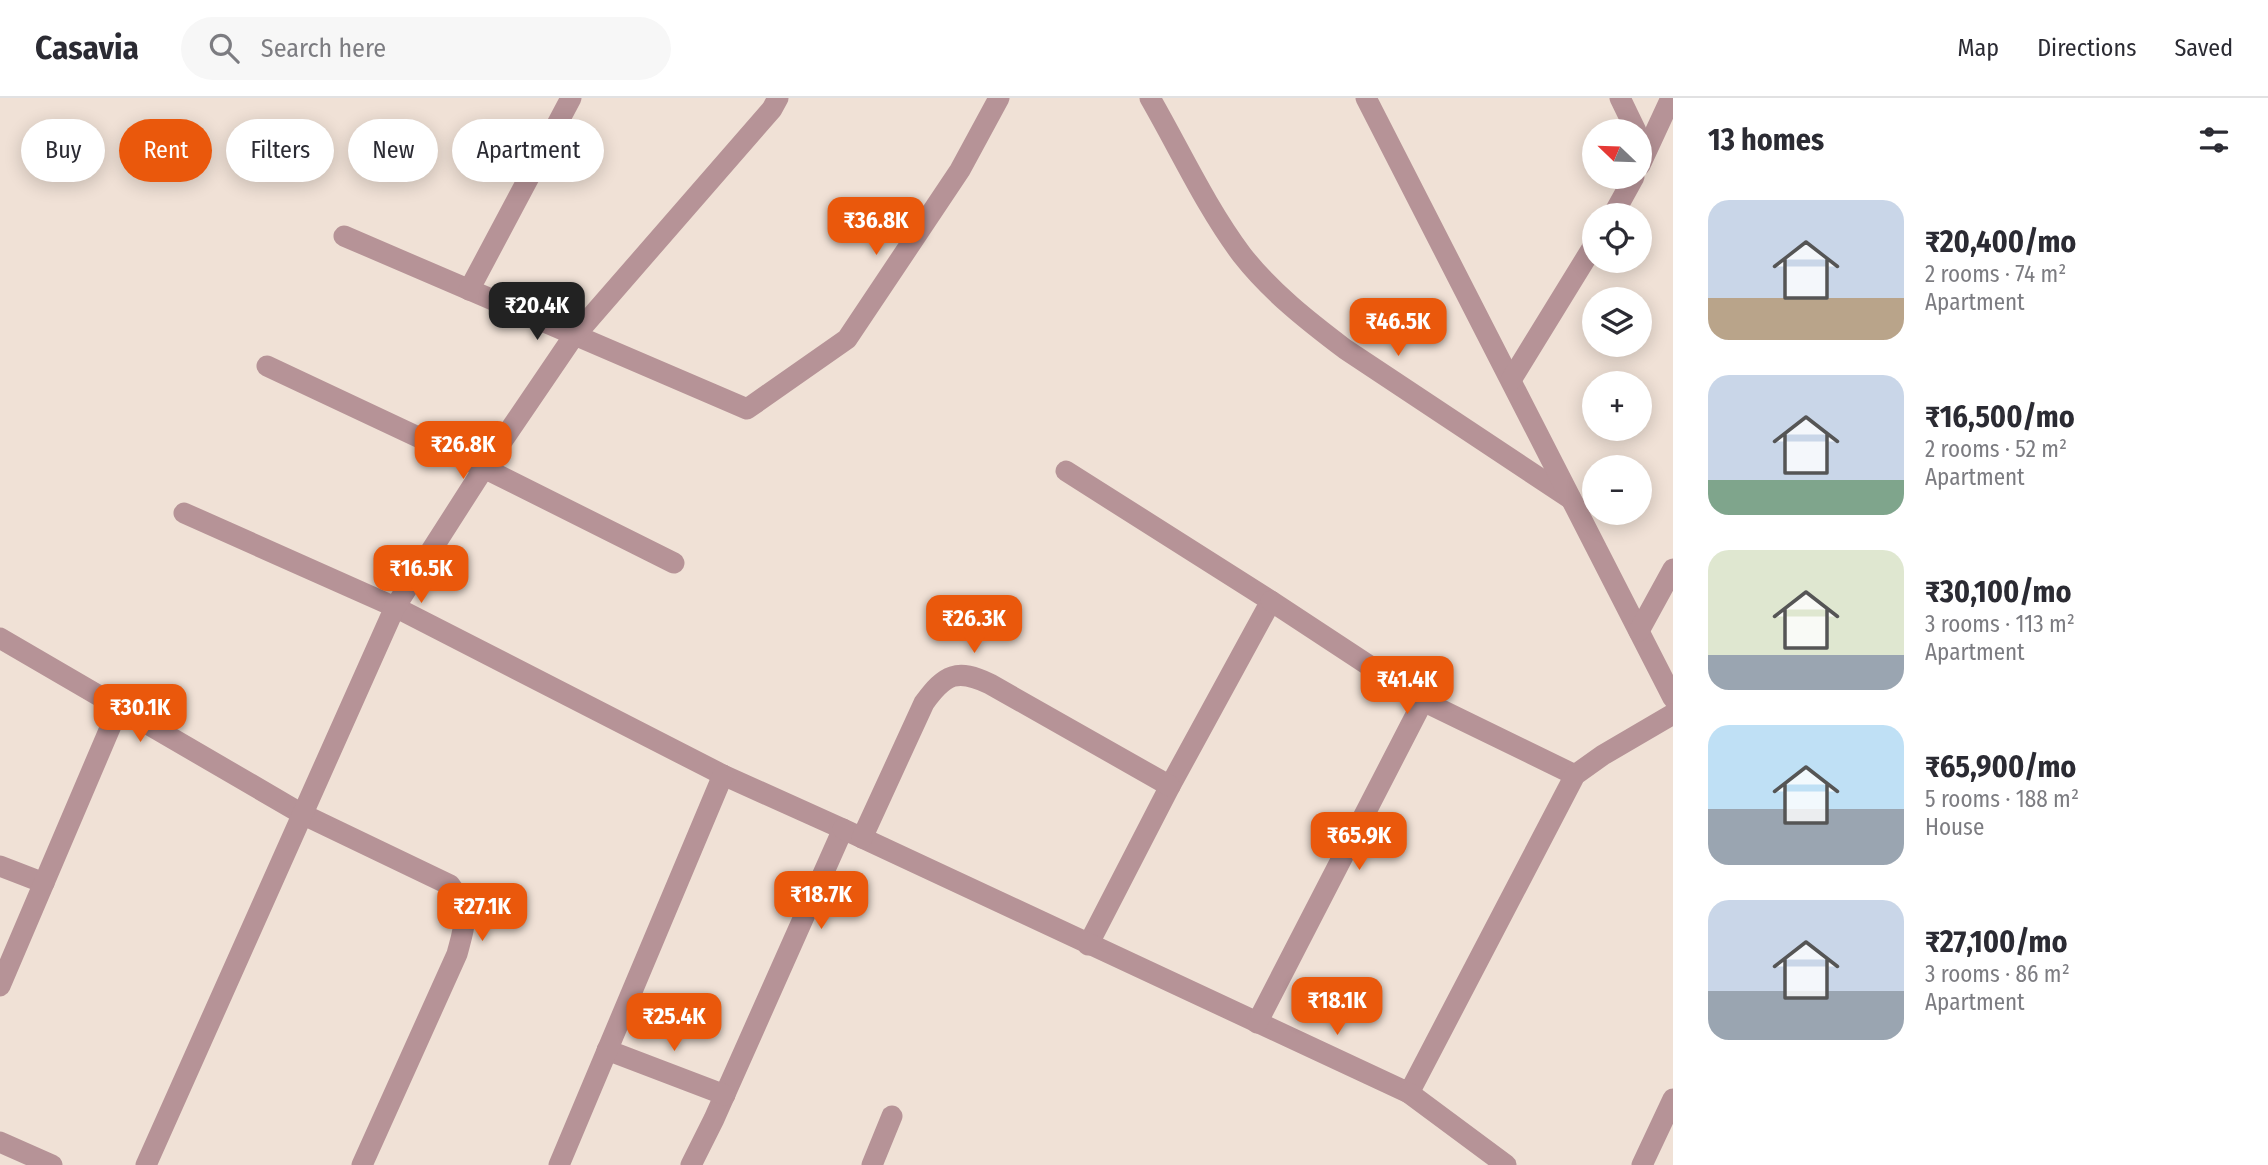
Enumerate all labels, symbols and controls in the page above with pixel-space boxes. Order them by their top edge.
search box [181,17,671,80]
text: Casavia [35,28,139,68]
icon: search [205,29,243,67]
text: Search here [261,33,386,64]
text: Map [1958,34,1999,62]
text: Directions [2037,34,2136,62]
text: Saved [2174,34,2233,62]
chip: Buy [21,119,105,182]
chip: Rent [119,119,212,182]
chip: Filters [226,119,334,182]
chip: New [348,119,438,182]
chip: Apartment [452,119,604,182]
north arrow [1582,119,1652,189]
map controls [1582,119,1652,525]
icon: filters [2195,121,2233,159]
text: 13 homes [1708,122,1824,158]
pin: ₹36.8K [819,198,933,257]
button: locate [1582,203,1652,273]
text: ₹36.8K [844,206,908,234]
text: ₹20,400/mo [1925,224,2076,260]
icon: home [1764,228,1848,312]
text: 2 rooms · 74 m² [1925,260,2066,288]
pin: ₹20.4K [480,282,594,342]
button: layers [1582,287,1652,357]
text: Apartment [1925,288,2025,316]
text: ₹20.4K [505,291,569,319]
pin: ₹46.5K [1341,299,1455,358]
text: ₹46.5K [1366,307,1430,335]
button: + [1582,371,1652,441]
text: ₹16,500/mo [1925,399,2075,435]
icon: home [1764,403,1848,487]
pin: ₹26.8K [406,422,520,481]
text: ₹26.8K [431,430,495,458]
text: 2 rooms · 52 m² [1925,435,2067,463]
button: − [1582,455,1652,525]
text: Apartment [1925,463,2025,491]
pin: ₹16.5K [364,546,478,605]
text: ₹16.5K [389,554,453,582]
text: ₹30,100/mo [1925,574,2072,610]
icon: home [1764,578,1848,662]
pin: ₹26.3K [917,596,1031,655]
text: ₹26.3K [942,604,1006,632]
text: 3 rooms · 113 m² [1925,610,2075,638]
text: Apartment [1925,638,2025,666]
pin: ₹41.4K [1350,656,1464,716]
text: ₹41.4K [1377,665,1437,693]
pin: ₹30.1K [83,684,197,744]
text: ₹30.1K [110,693,170,721]
text: ₹65,900/mo [1925,749,2076,785]
icon: home [1764,753,1848,837]
text: 5 rooms · 188 m² [1925,785,2079,813]
pin: ₹65.9K [1302,812,1416,872]
text: House [1925,813,1984,841]
text: ₹65.9K [1327,821,1391,849]
pin: ₹18.7K [764,872,878,931]
text: ₹18.7K [790,880,852,908]
pin: ₹27.1K [425,884,539,943]
text: ₹27.1K [453,892,511,920]
text: ₹27,100/mo [1925,924,2067,960]
icon: home [1764,928,1848,1012]
text: 3 rooms · 86 m² [1925,960,2070,988]
pin: ₹18.1K [1280,978,1394,1037]
text: ₹18.1K [1307,986,1367,1014]
text: Apartment [1925,988,2025,1016]
pin: ₹25.4K [617,993,731,1053]
text: ₹25.4K [642,1002,706,1030]

